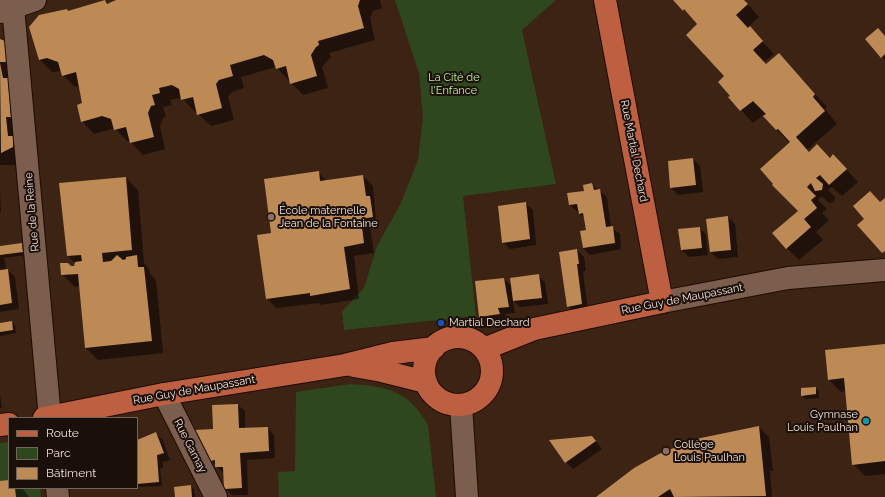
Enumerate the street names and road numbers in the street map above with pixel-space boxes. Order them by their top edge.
street label: Rue Martial Dechard [618,99,650,203]
street label: Rue de la Reine [22,172,42,252]
street label: Rue Guy de Maupassant [620,281,744,317]
street label: Rue Guy de Maupassant [132,373,256,407]
street label: Rue Gamay [171,417,209,475]

